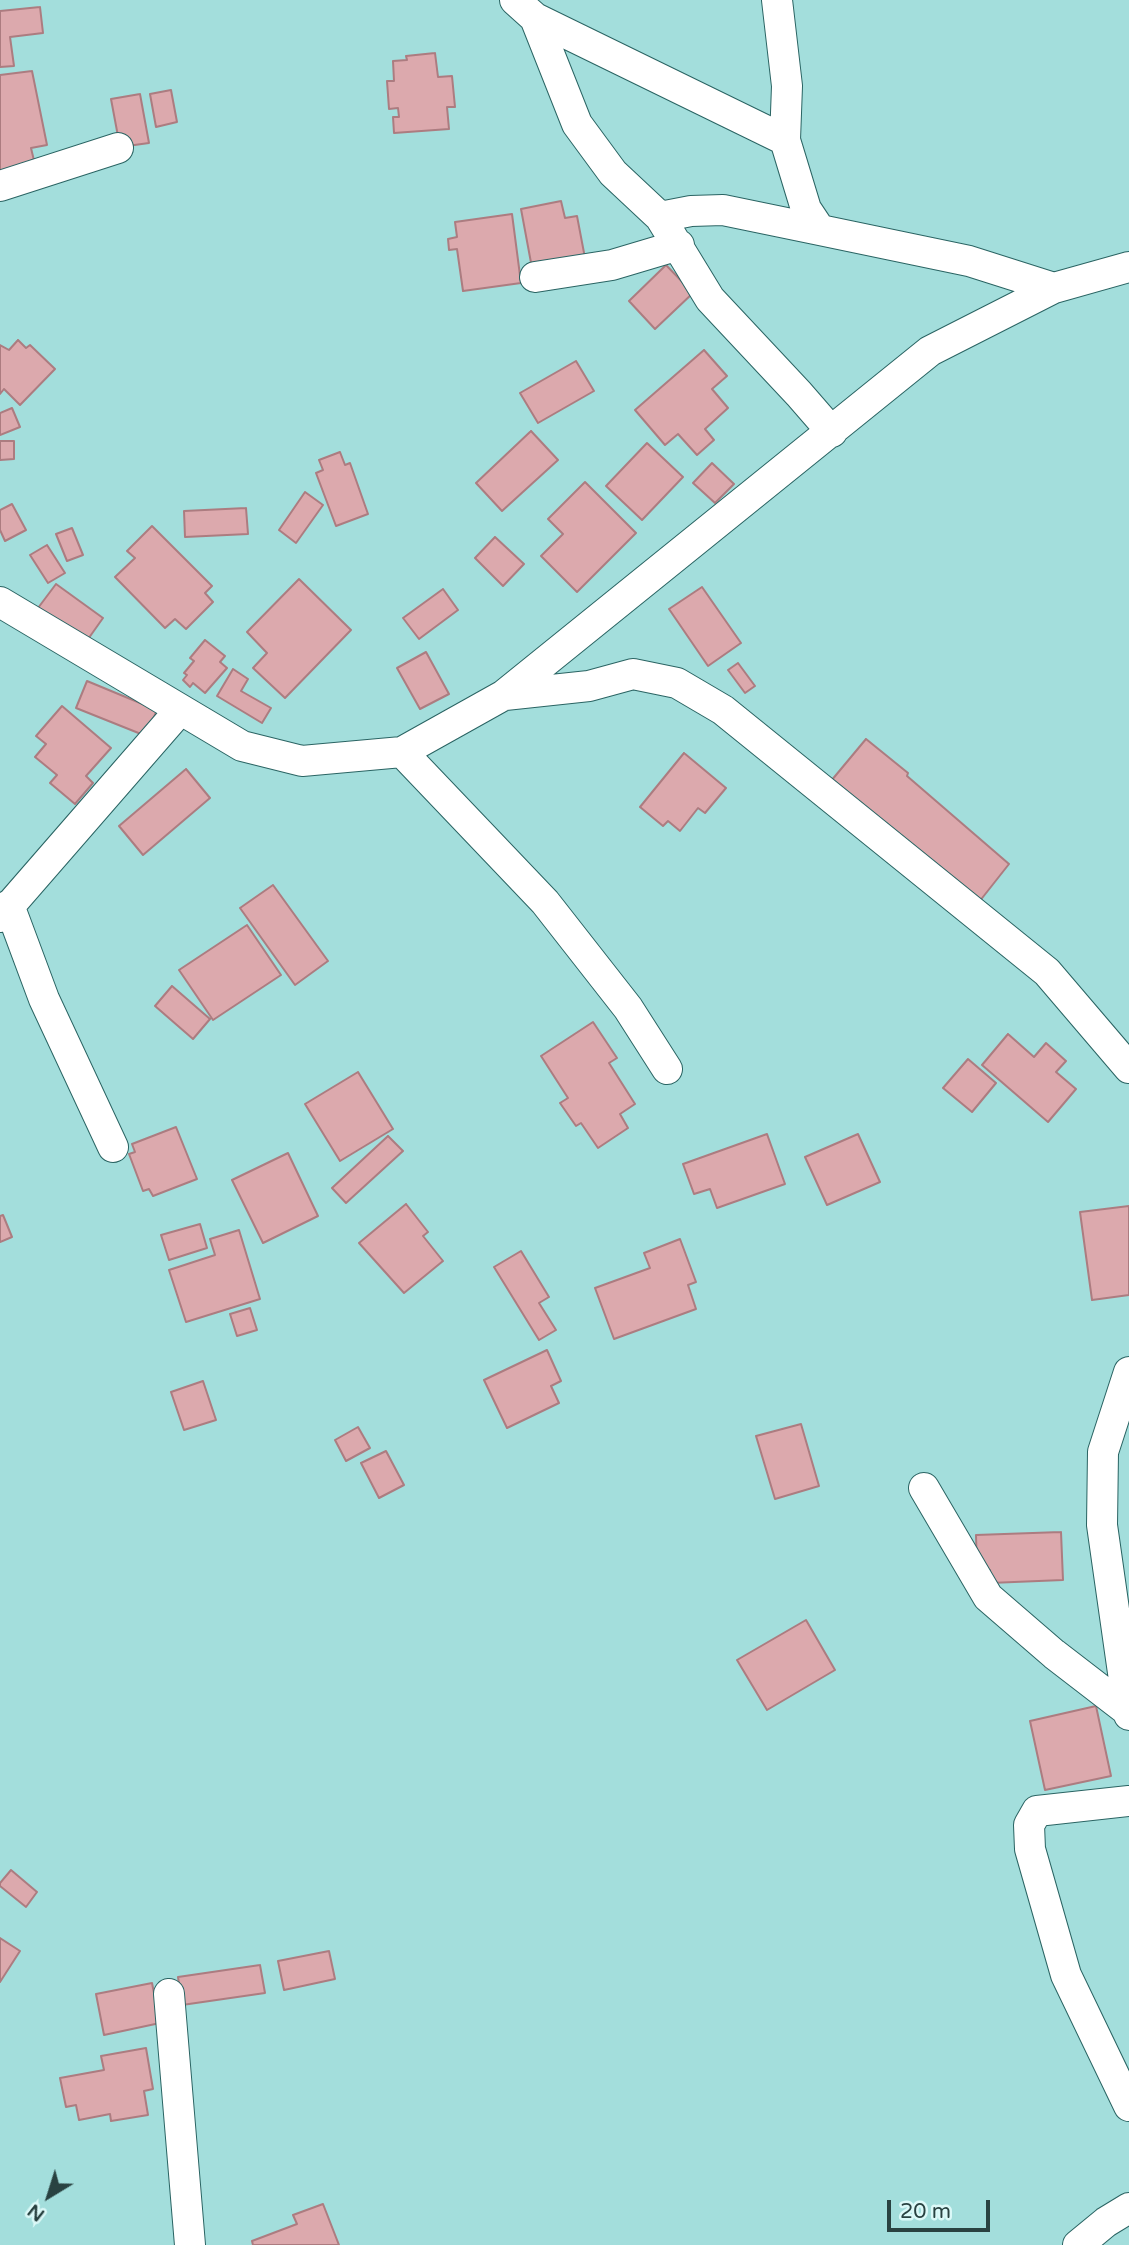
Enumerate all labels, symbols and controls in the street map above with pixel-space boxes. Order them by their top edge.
north arrow [14,2161,84,2231]
scale bar [891,2186,994,2230]
text: N [23,2199,49,2226]
text: 20 m [900,2199,951,2224]

